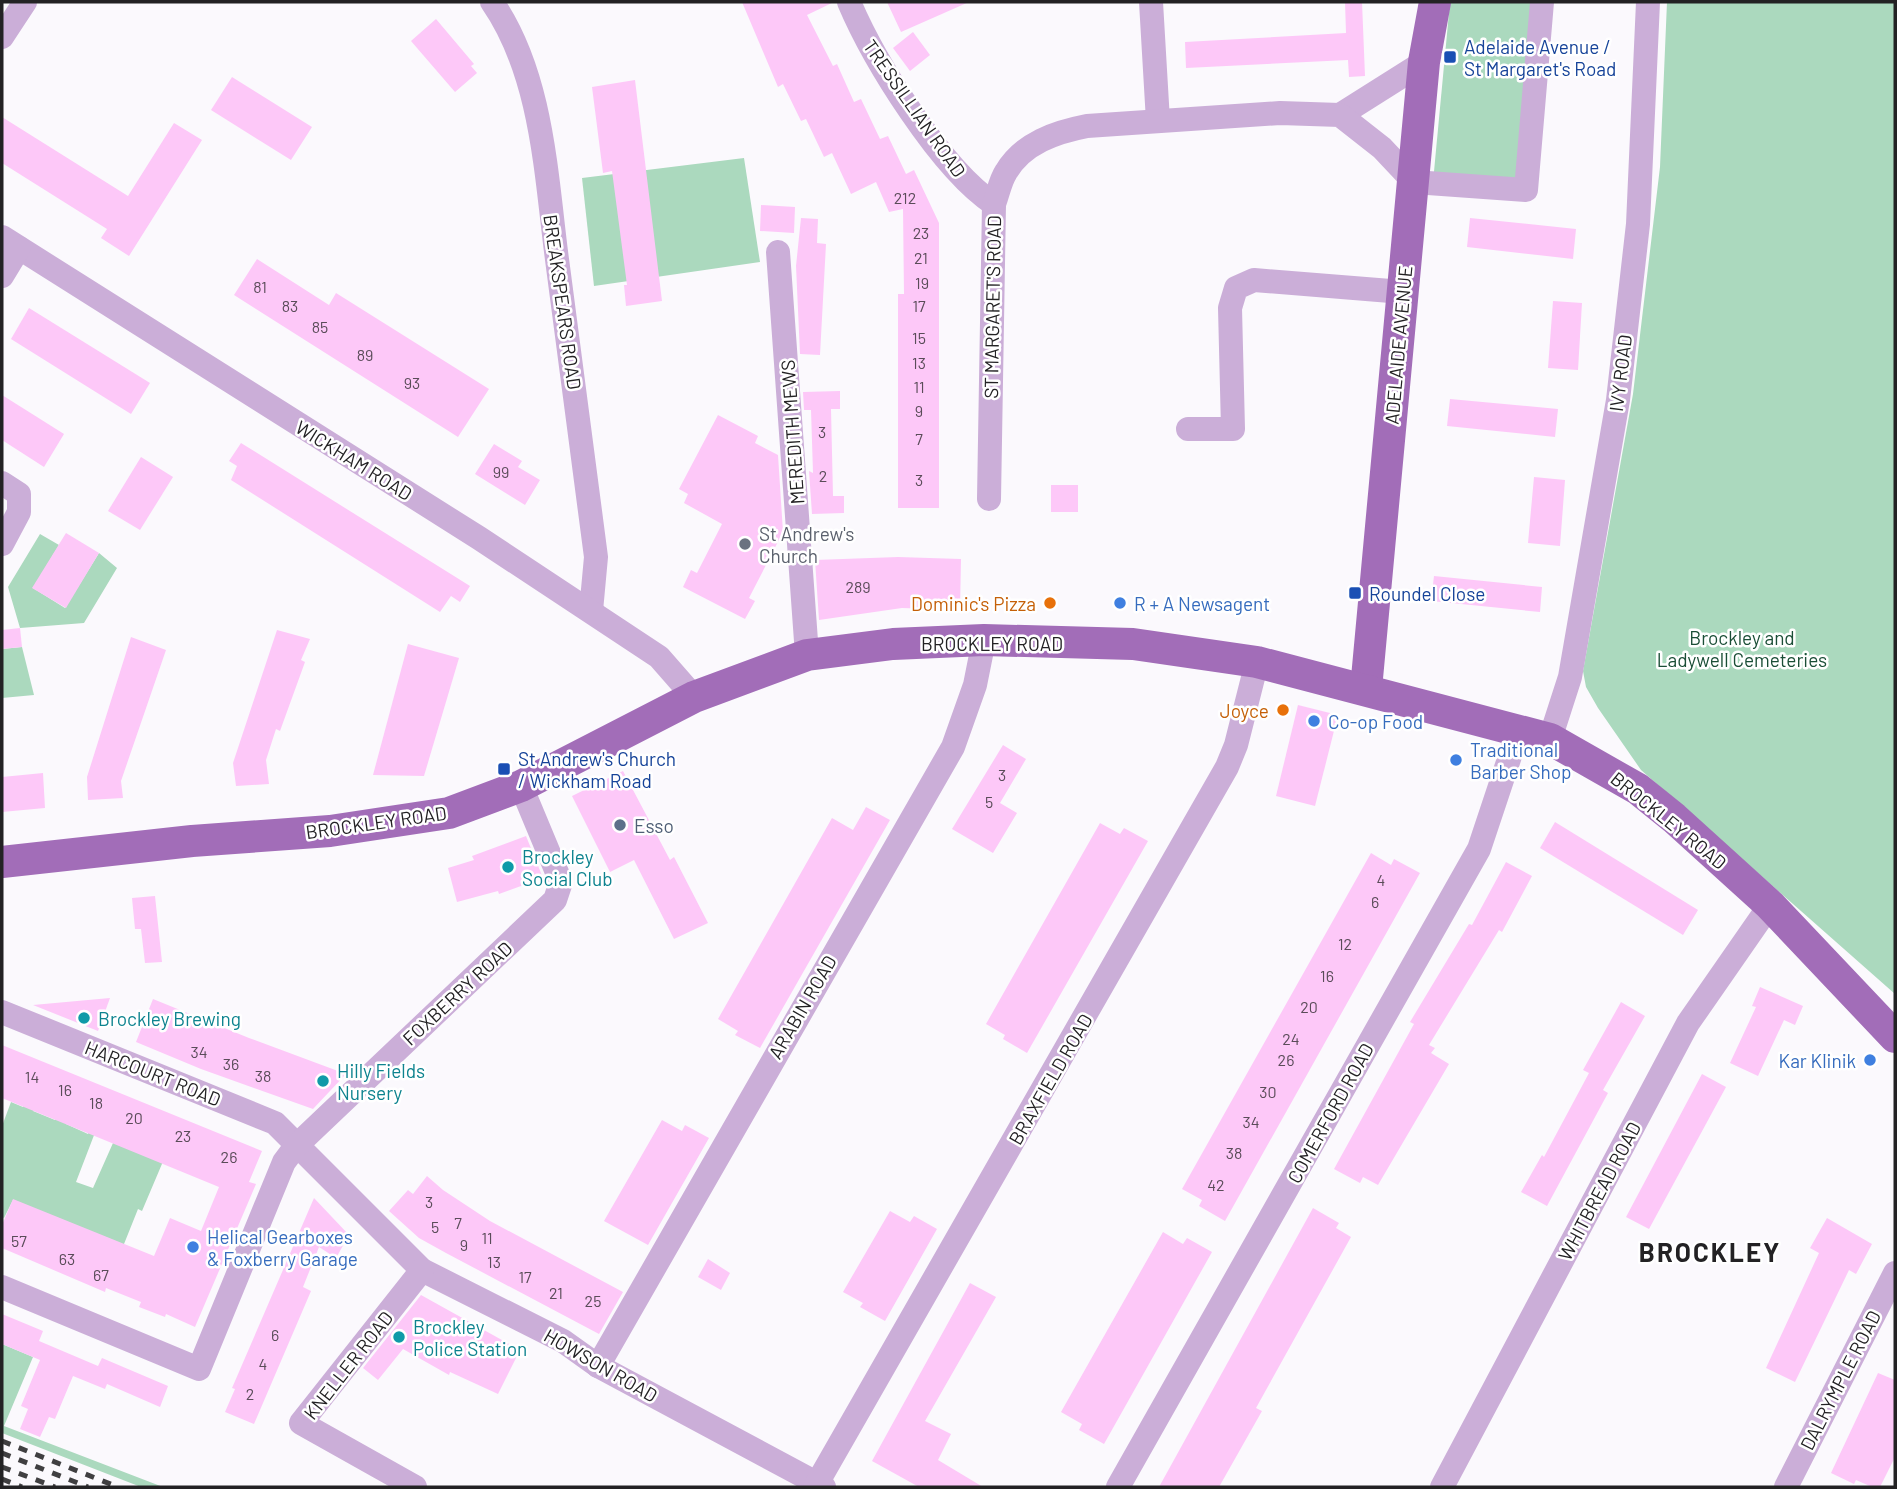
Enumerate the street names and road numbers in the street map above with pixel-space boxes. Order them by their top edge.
street label: TRESSILLIAN ROAD [859,35,971,181]
street label: BREAKSPEARS ROAD [539,213,587,391]
street label: ST MARGARET'S ROAD [979,215,1005,399]
street label: ADELAIDE AVENUE [1380,265,1416,425]
street label: IVY ROAD [1604,333,1636,413]
street label: MEREDITH MEWS [775,359,809,505]
street label: WICKHAM ROAD [292,415,416,505]
street label: BROCKLEY ROAD [921,632,1063,655]
street label: BROCKLEY ROAD [1607,766,1731,874]
street label: BROCKLEY ROAD [304,801,448,843]
street label: FOXBERRY ROAD [397,936,517,1050]
street label: ARABIN ROAD [763,951,841,1063]
street label: BRAXFIELD ROAD [1003,1010,1097,1148]
street label: HARCOURT ROAD [82,1035,224,1111]
street label: COMERFORD ROAD [1282,1039,1378,1187]
street label: WHITBREAD ROAD [1553,1118,1645,1264]
street label: KNELLER ROAD [299,1306,397,1424]
street label: DALRYMPLE ROAD [1795,1306,1885,1454]
street label: HOWSON ROAD [540,1323,662,1407]

